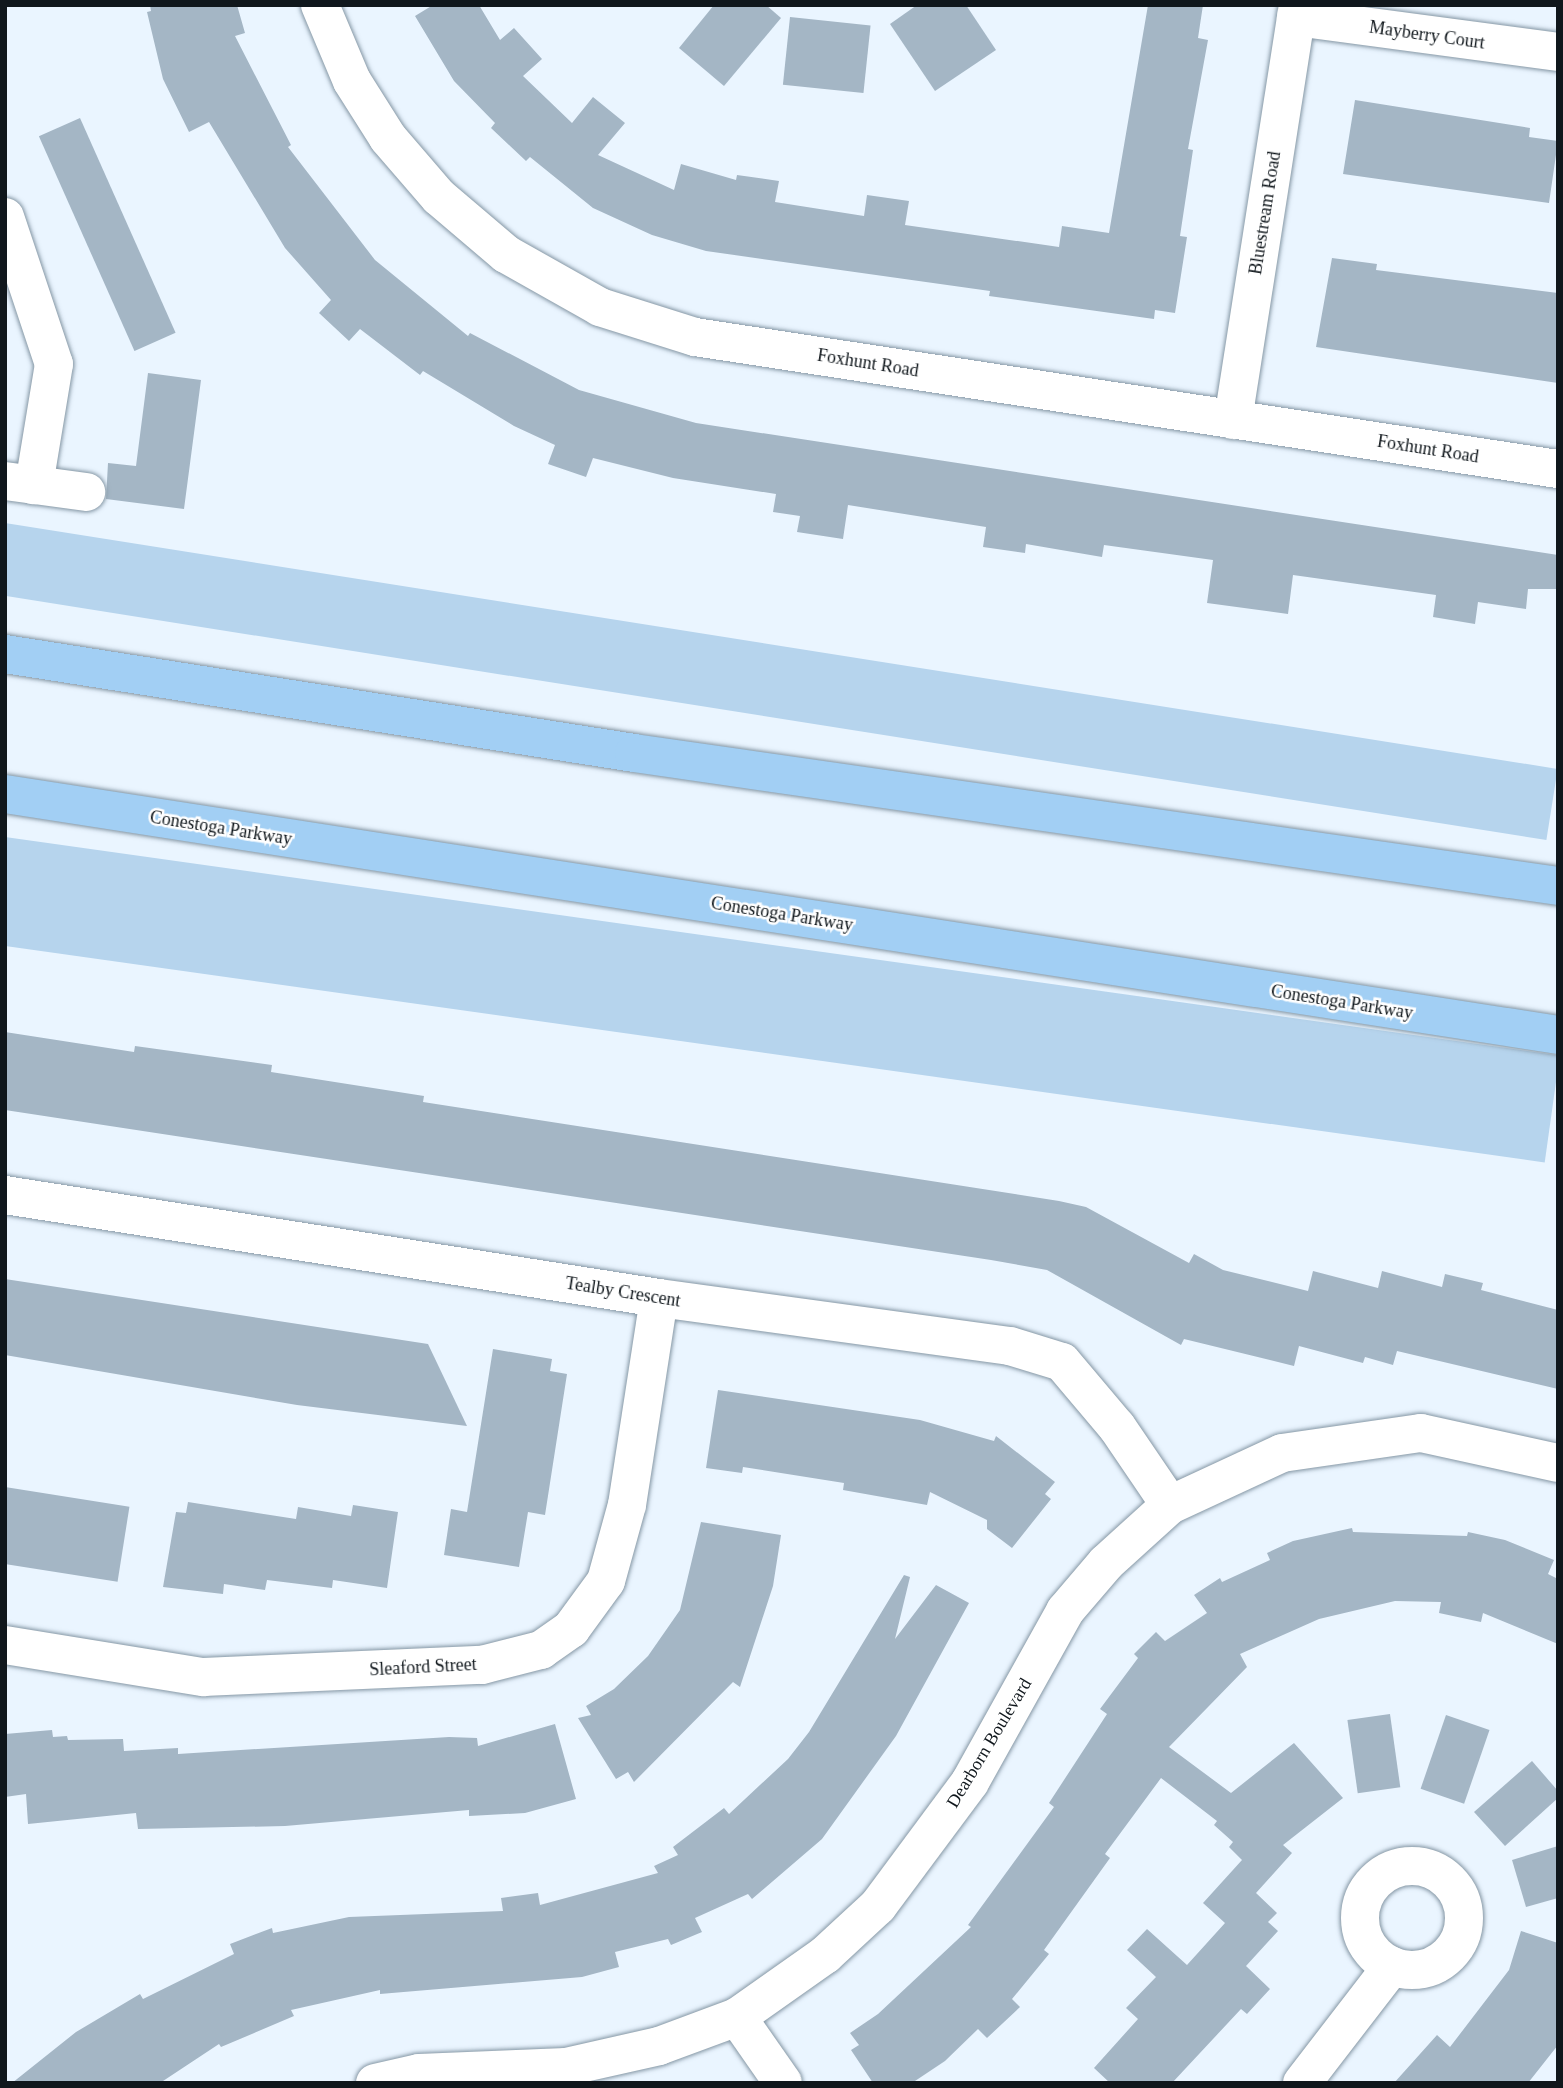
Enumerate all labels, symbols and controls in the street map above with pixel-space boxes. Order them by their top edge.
street label: Mayberry Court [1368,16,1486,54]
street label: Bluestream Road [1245,150,1285,276]
street label: Foxhunt Road [816,344,920,382]
street label: Foxhunt Road [1376,430,1480,468]
street label: Conestoga Parkway [148,806,294,850]
street label: Conestoga Parkway [709,892,855,936]
street label: Conestoga Parkway [1269,980,1415,1024]
street label: Tealby Crescent [564,1272,682,1312]
street label: Sleaford Street [369,1653,477,1681]
street label: Dearborn Boulevard [942,1674,1036,1812]

